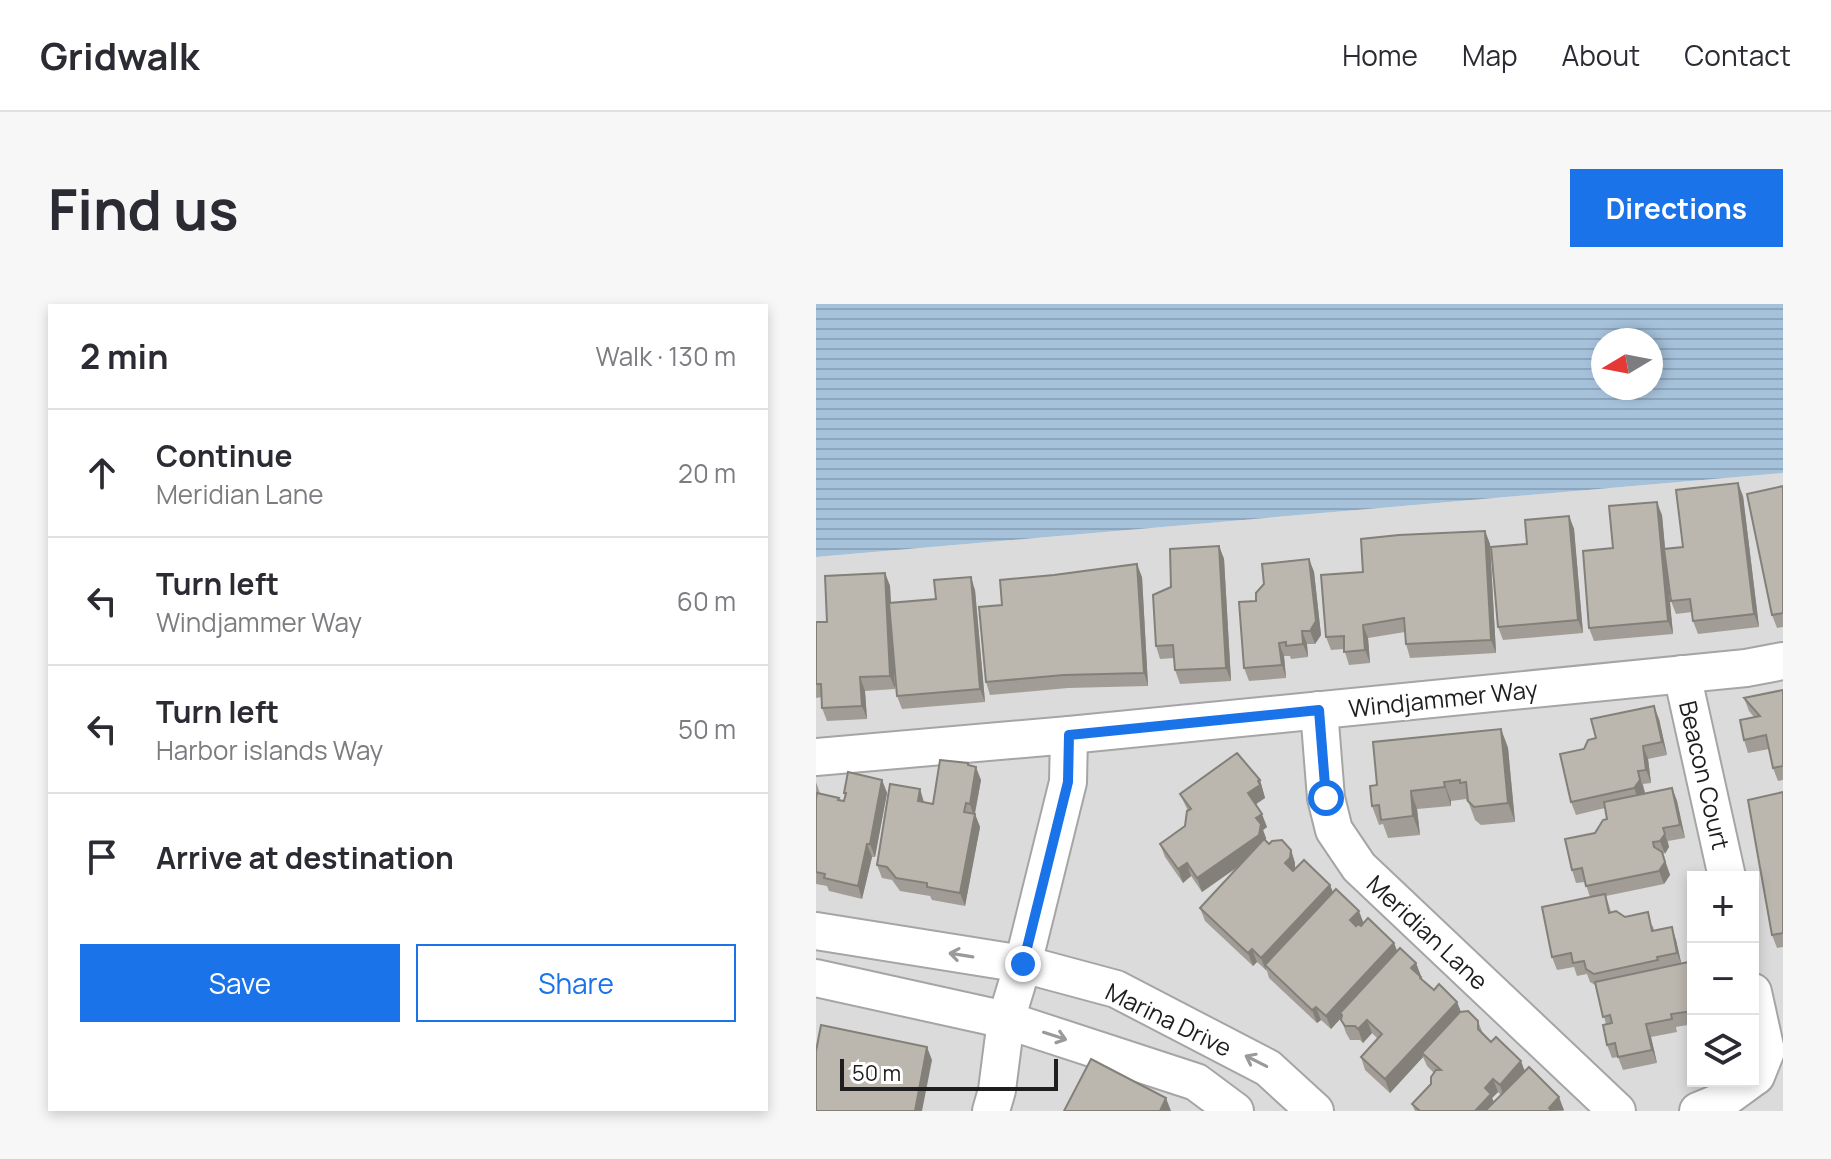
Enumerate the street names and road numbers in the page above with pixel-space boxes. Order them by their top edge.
street label: Windjammer Way [1347,672,1540,724]
street label: Beacon Court [1672,697,1738,853]
street label: Meridian Lane [1360,867,1496,997]
street label: Marina Drive [1101,974,1237,1064]

